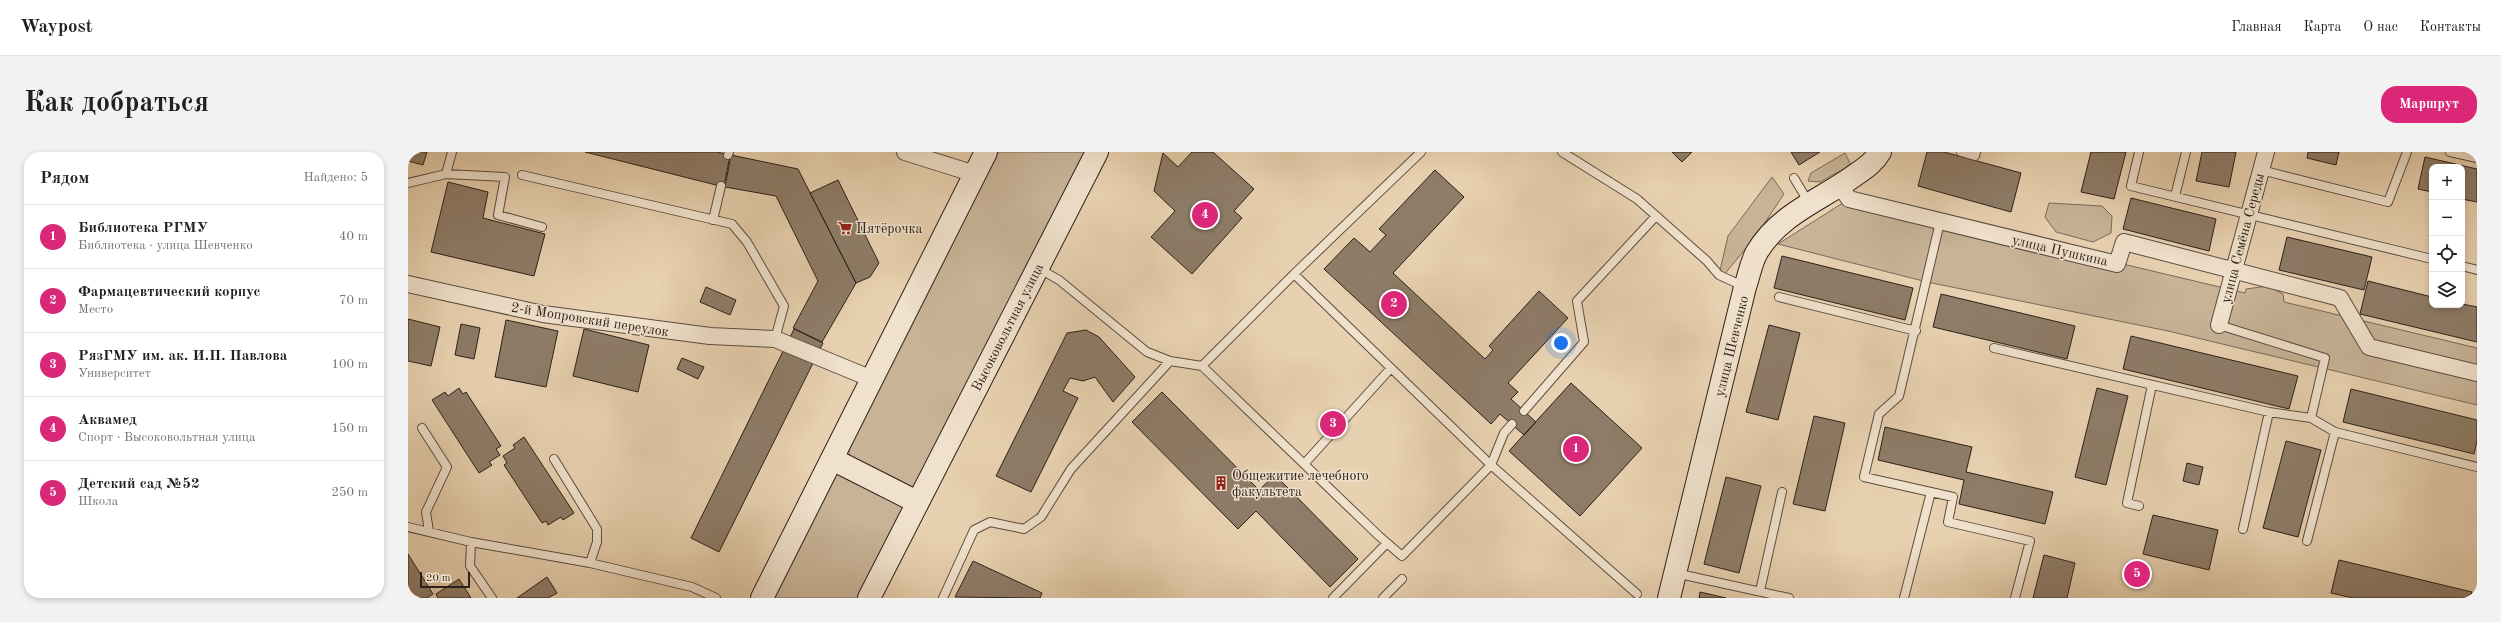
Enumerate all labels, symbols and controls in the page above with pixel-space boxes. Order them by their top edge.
text: Waypost [20,18,93,37]
text: Главная [2231,20,2281,34]
text: Карта [2303,20,2341,34]
text: О нас [2363,20,2398,34]
text: Контакты [2420,20,2481,34]
button: Маршрут [2381,86,2477,123]
text: Как добраться [24,90,209,118]
map controls [2429,164,2465,308]
button: + [2429,164,2465,200]
text: Рядом [40,170,89,187]
text: Найдено: 5 [304,171,368,184]
street label: улица Семёна Середы [2219,172,2267,305]
pin: 4 [1192,200,1218,230]
button: − [2429,200,2465,236]
supermarket icon: Пятёрочка [837,220,853,236]
text: Библиотека РГМУ [78,221,208,236]
place label: Пятёрочка [856,222,923,236]
text: 1 [49,230,57,243]
text: 40 m [339,230,368,243]
street label: улица Пушкина [2010,233,2109,269]
button: locate [2429,236,2465,272]
text: Библиотека · улица Шевченко [78,239,253,252]
street label: Высоковольтная улица [970,261,1046,394]
button: layers [2429,272,2465,308]
text: Фармацевтический корпус [78,285,261,300]
pin: 2 [1381,289,1407,319]
text: 2 [49,294,57,307]
text: 70 m [339,294,368,307]
street label: улица Шевченко [1713,294,1751,398]
street label: 2-й Мопровский переулок [510,301,670,339]
text: Место [78,303,113,316]
your location [1551,333,1571,353]
text: РязГМУ им. ак. И.П. Павлова [78,349,287,364]
text: 3 [49,358,57,371]
text: 100 m [331,358,368,371]
text: Университет [78,367,151,380]
pin: 3 [1320,409,1346,439]
text: Аквамед [78,413,137,428]
text: 4 [49,422,57,435]
text: 150 m [331,422,368,435]
text: Спорт · Высоковольтная улица [78,431,255,444]
pin: 1 [1563,434,1589,464]
place label: Общежитие лечебного факультета [1232,469,1369,500]
building icon: Общежитие лечебного факультета [1213,475,1229,491]
text: Детский сад №52 [78,477,200,492]
text: 5 [49,486,57,499]
text: 250 m [331,486,368,499]
text: Школа [78,495,118,508]
pin: 5 [2124,559,2150,589]
scale bar [420,570,470,589]
text: 20 m [426,573,451,584]

